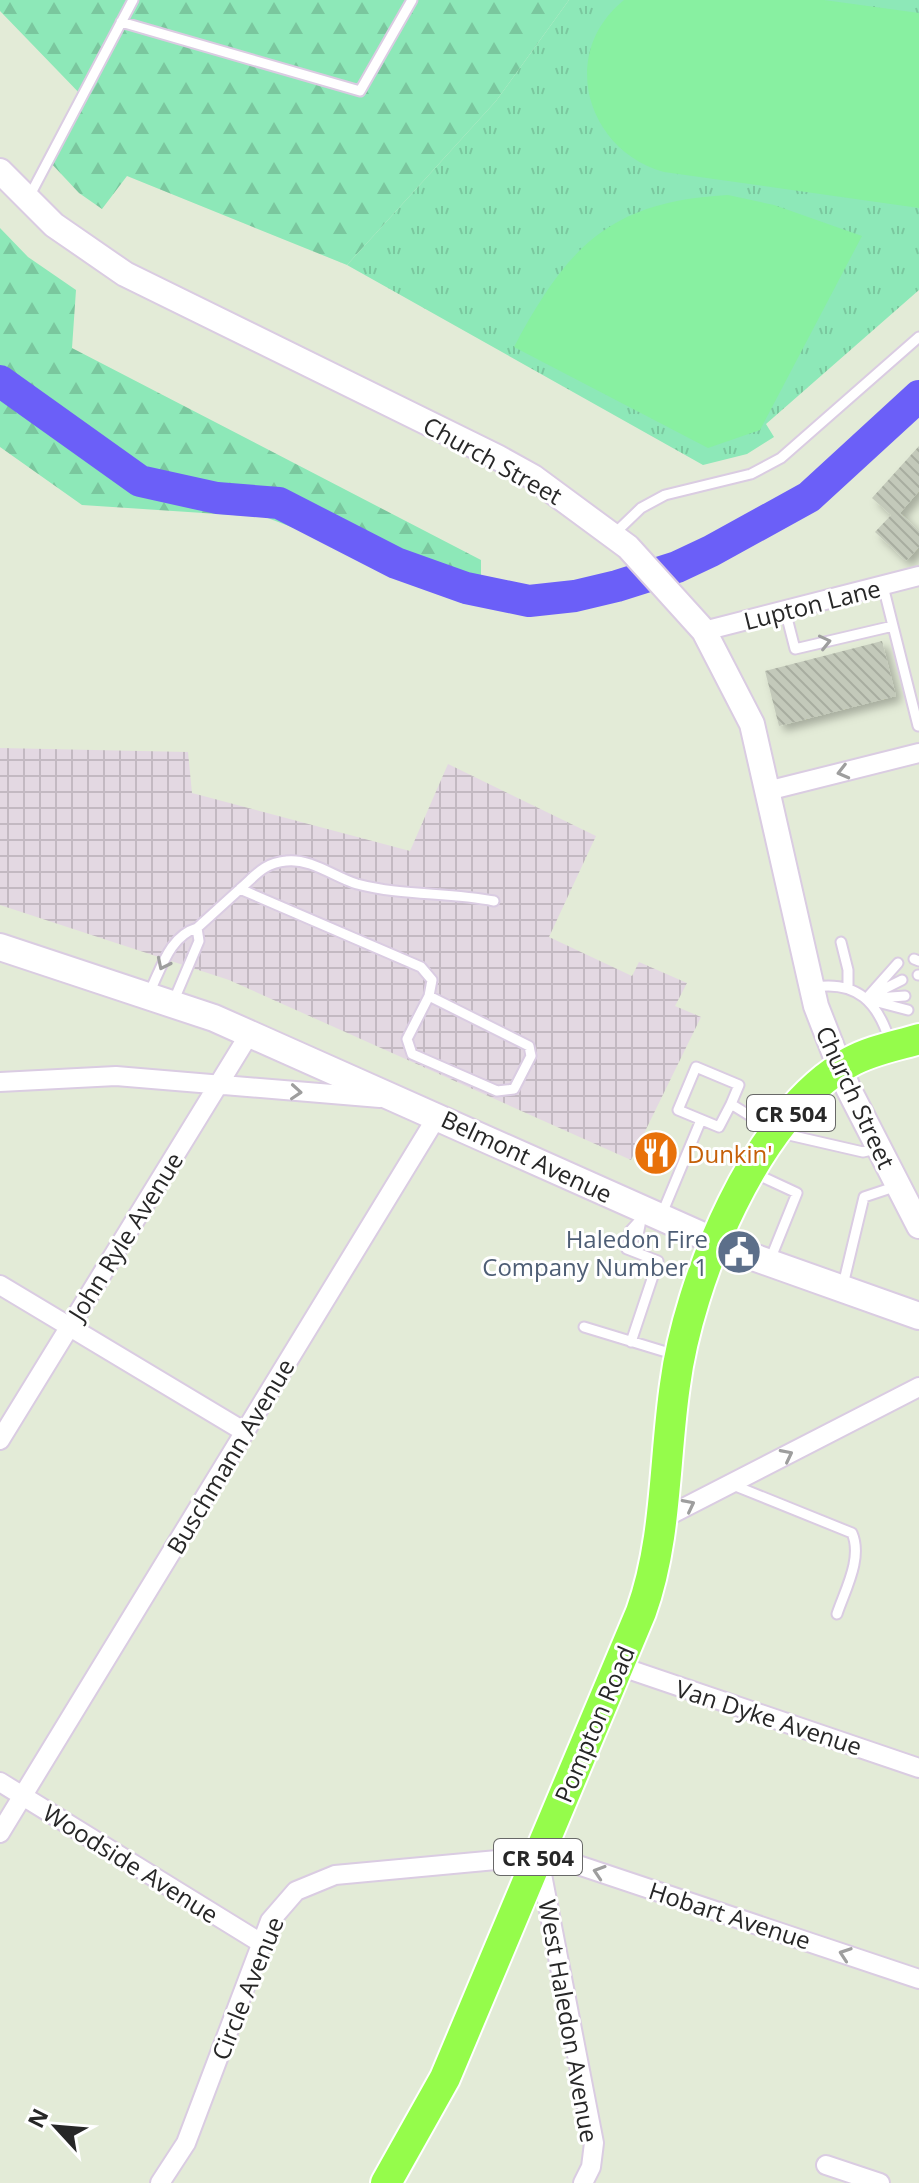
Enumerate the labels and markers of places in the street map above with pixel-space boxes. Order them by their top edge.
restaurant icon: Dunkin' [632,1129,680,1177]
place label: Dunkin' [687,1137,773,1170]
place label: Haledon Fire Company Number 1 [482,1222,708,1283]
public building icon: Haledon Fire Company Number 1 [715,1228,763,1276]

